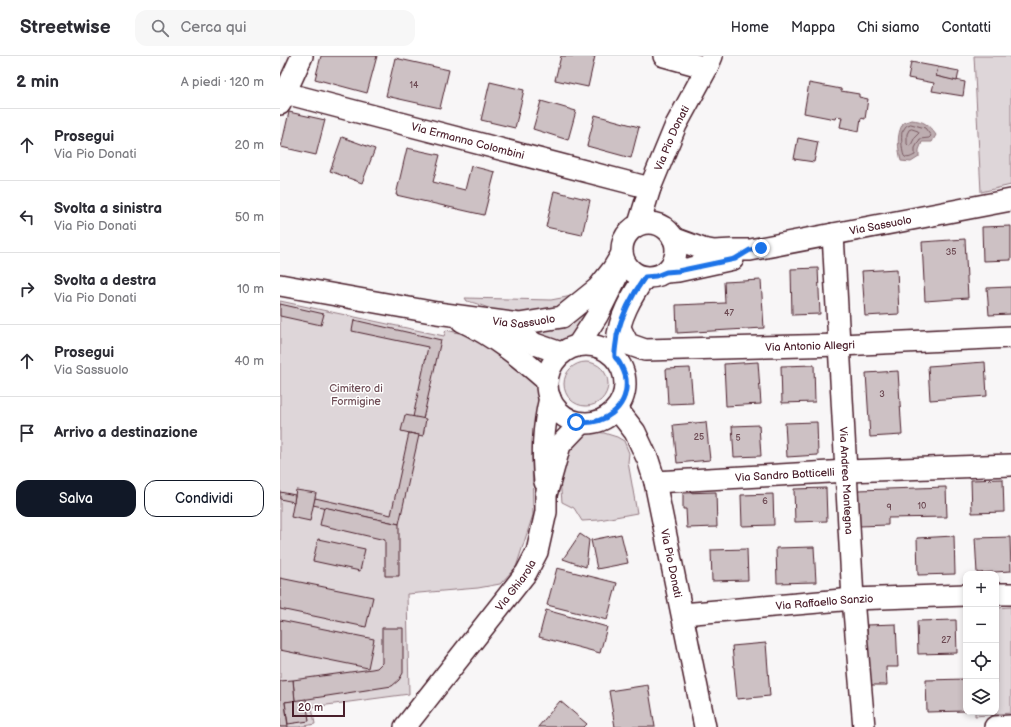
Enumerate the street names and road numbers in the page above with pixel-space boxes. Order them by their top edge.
street label: Via Pio Donati [652,104,692,173]
street label: Via Ermanno Colombini [410,120,526,162]
street label: Via Sassuolo [848,213,913,238]
street label: Via Sassuolo [491,312,556,331]
street label: Via Antonio Allegri [765,338,855,354]
street label: Via Andrea Mantegna [837,427,855,535]
street label: Via Sandro Botticelli [735,466,835,484]
street label: Via Pio Donati [658,528,684,599]
street label: Via Ghiarola [493,558,539,614]
street label: Via Raffaello Sanzio [775,592,874,613]

